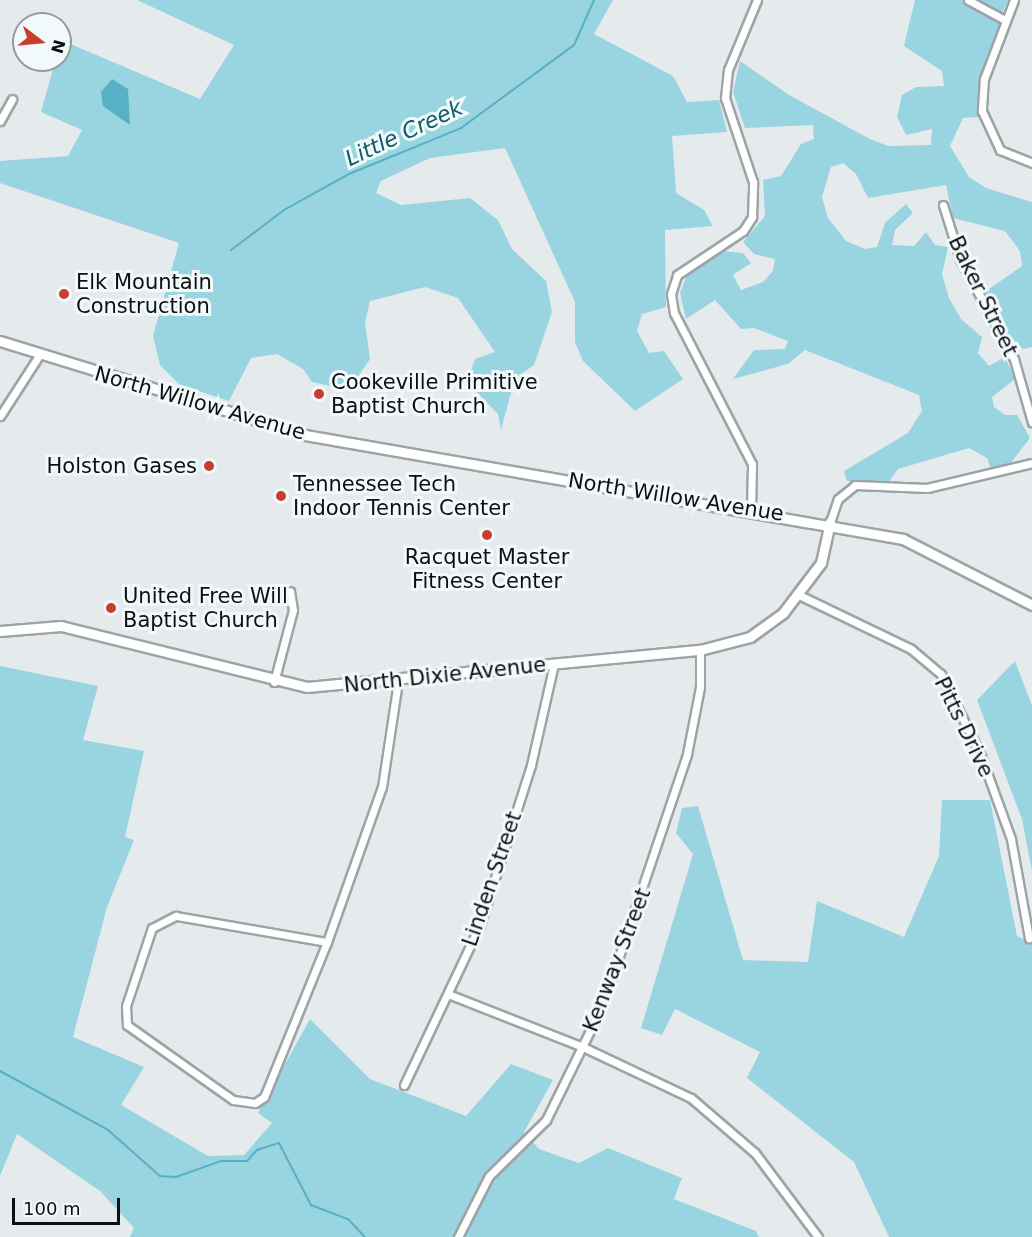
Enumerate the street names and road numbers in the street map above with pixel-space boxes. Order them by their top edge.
street label: Baker Street [943,232,1023,360]
street label: North Willow Avenue [92,361,308,445]
street label: North Willow Avenue [566,468,786,526]
street label: North Dixie Avenue [343,652,547,698]
street label: Pitts Drive [929,673,999,781]
street label: Linden Street [457,808,527,950]
street label: Kenway Street [578,885,656,1035]

